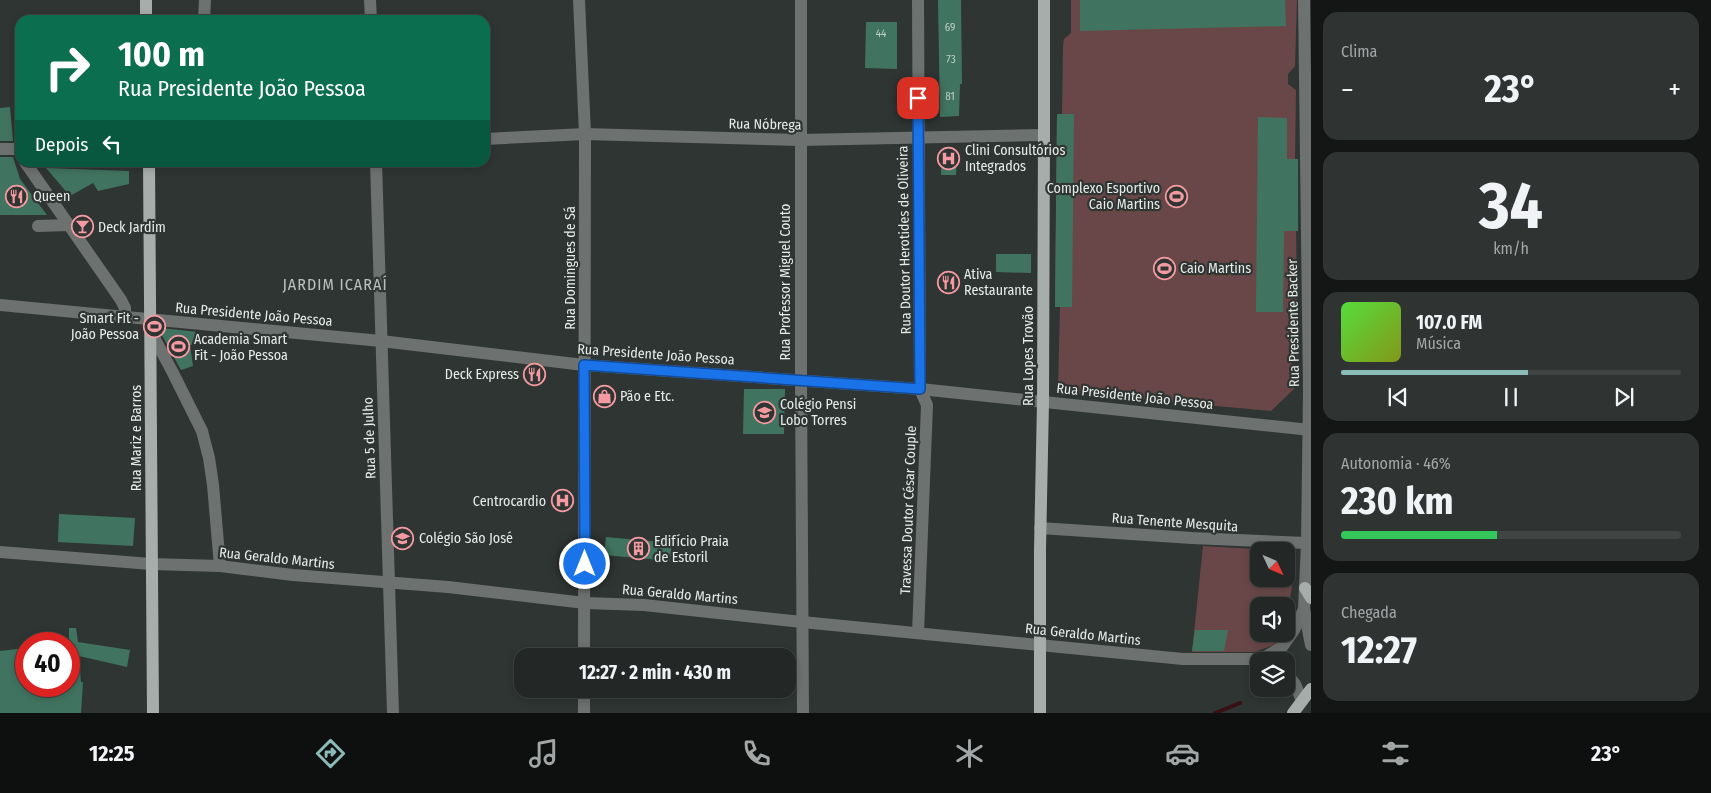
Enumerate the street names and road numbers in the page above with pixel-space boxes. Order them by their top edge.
street label: Rua Nóbrega [728,115,802,134]
street label: Rua Doutor Herotides de Oliveira [894,145,915,334]
street label: Rua Professor Miguel Couto [777,204,794,360]
street label: Rua Domingues de Sá [562,206,579,330]
street label: Rua Presidente Backer [1284,259,1303,387]
street label: Rua Presidente João Pessoa [175,299,333,330]
street label: Rua Lopes Trovão [1020,306,1037,406]
street label: Rua Presidente João Pessoa [577,341,735,368]
street label: Rua Presidente João Pessoa [1056,380,1214,413]
street label: Rua Mariz e Barros [128,385,145,491]
street label: Rua 5 de Julho [360,397,379,479]
street label: Travessa Doutor César Couple [897,425,920,595]
street label: Rua Tenente Mesquita [1111,510,1239,535]
street label: Rua Geraldo Martins [218,544,336,573]
street label: Rua Geraldo Martins [621,581,739,608]
street label: Rua Geraldo Martins [1024,620,1142,649]

